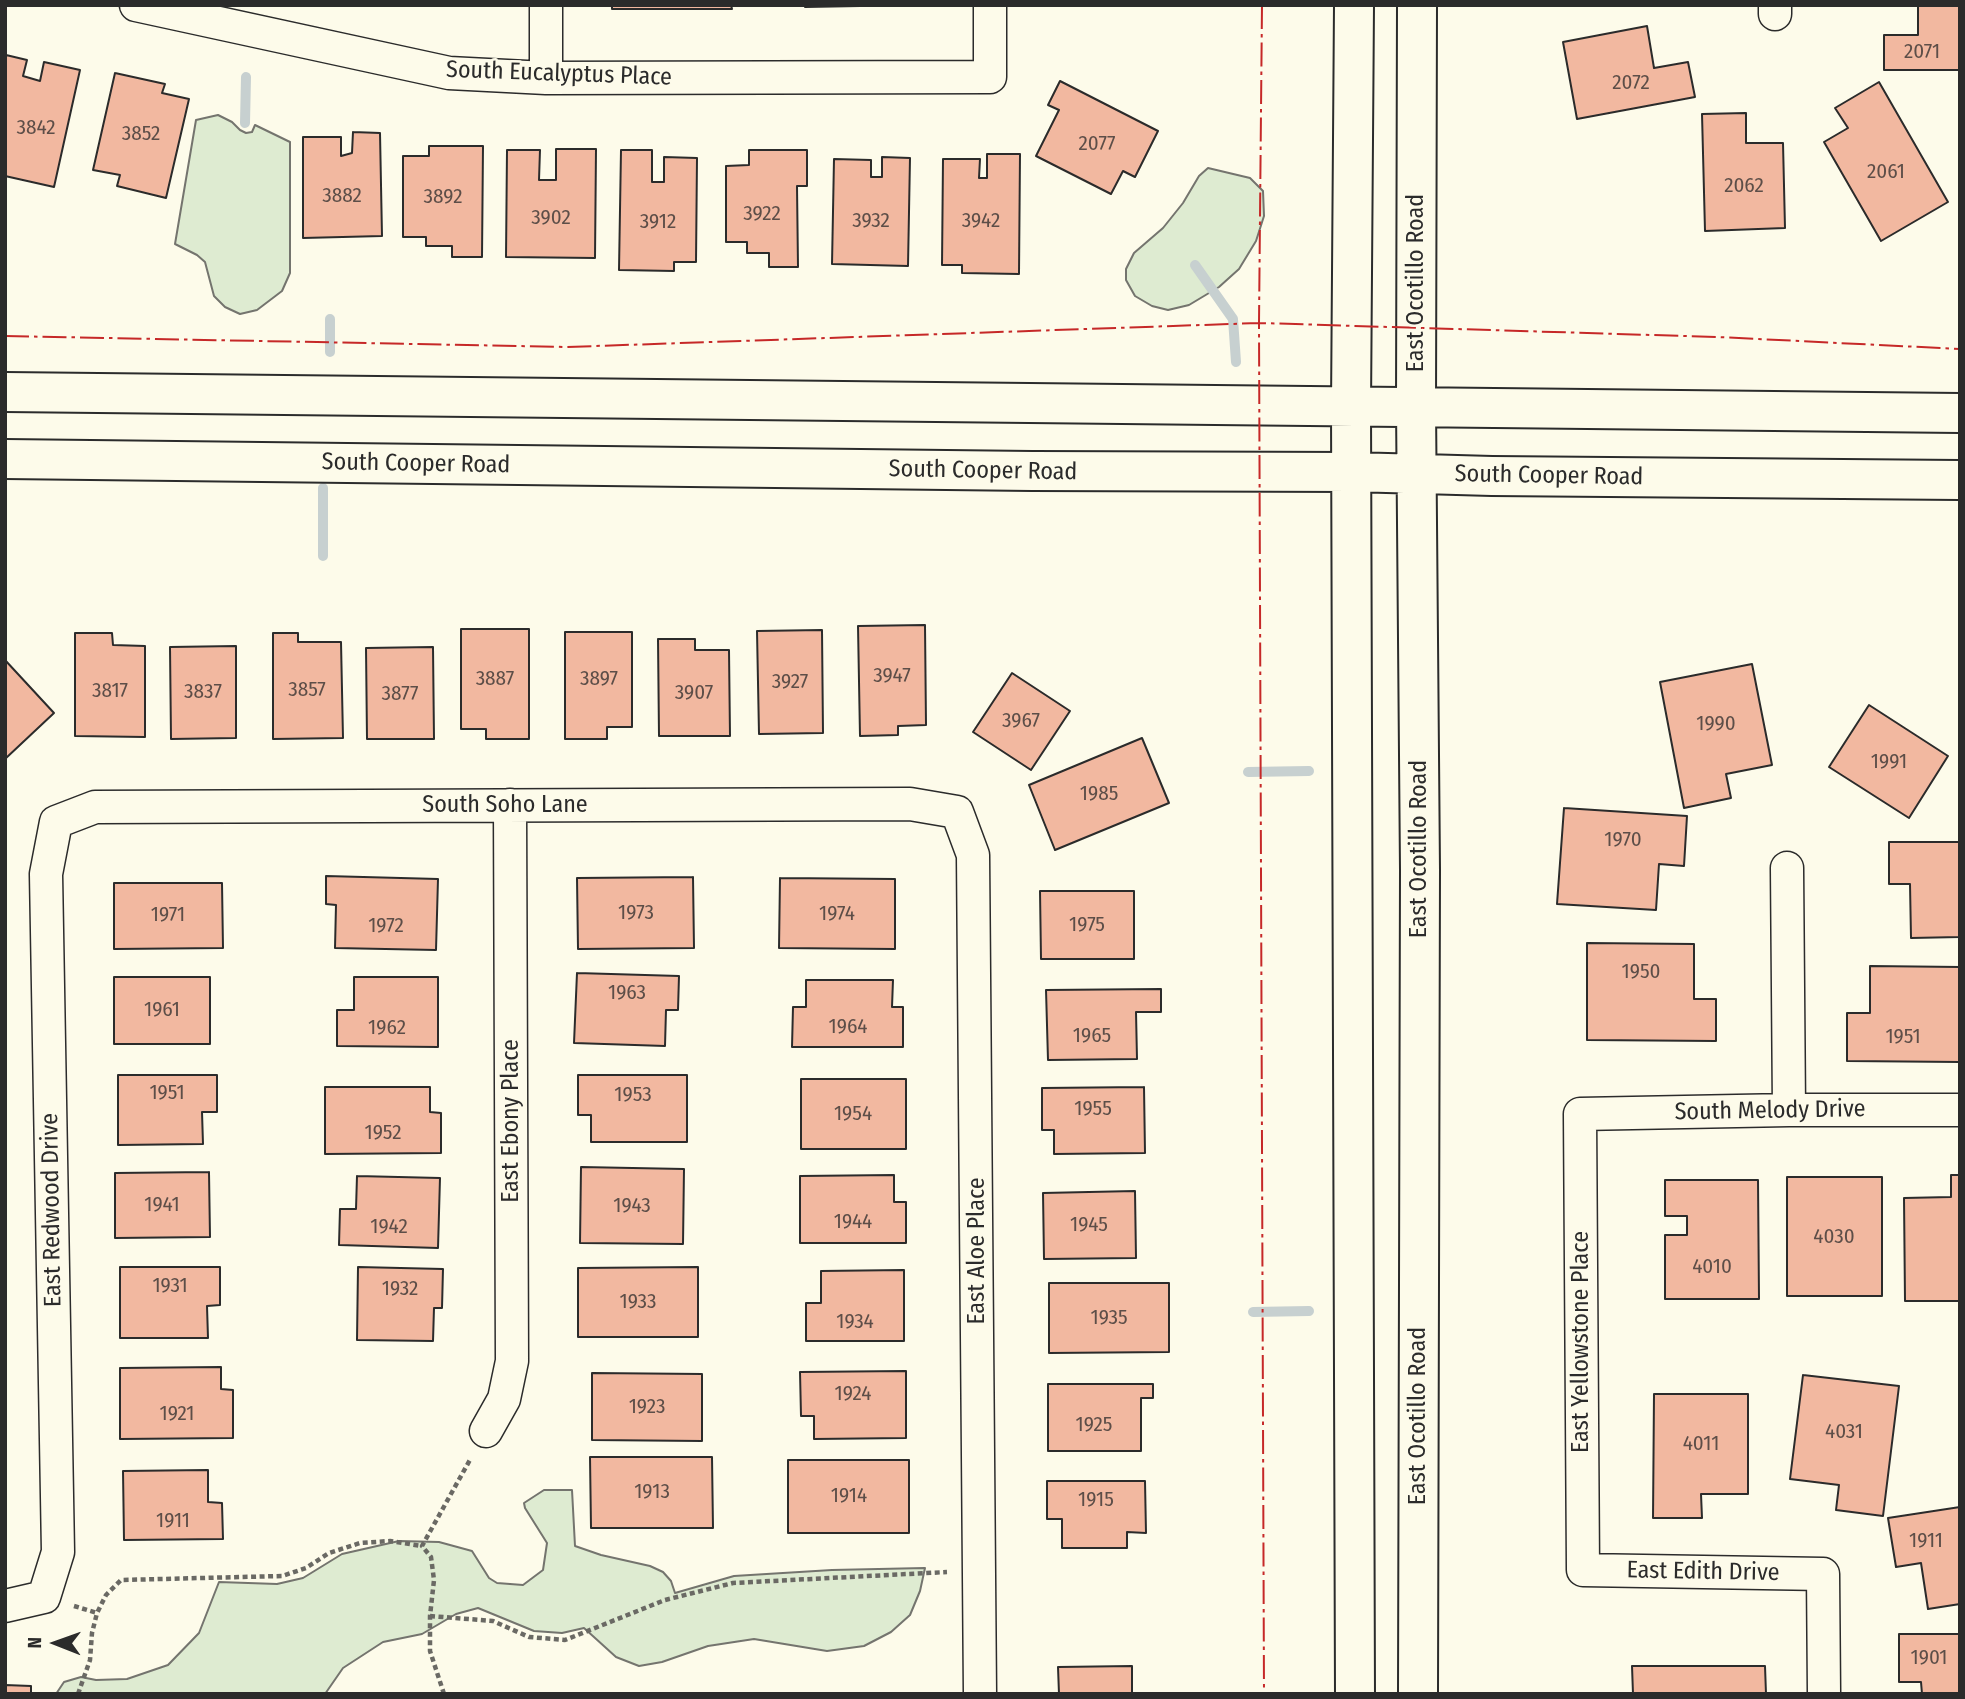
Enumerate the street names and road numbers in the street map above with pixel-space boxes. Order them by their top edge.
street label: South Eucalyptus Place [446,56,672,92]
street label: East Ocotillo Road [1402,194,1430,372]
street label: South Cooper Road [321,448,511,480]
street label: South Cooper Road [888,455,1078,487]
street label: South Cooper Road [1454,460,1644,492]
street label: East Ocotillo Road [1405,760,1433,938]
street label: South Soho Lane [422,791,588,819]
street label: East Ebony Place [497,1039,525,1203]
street label: South Melody Drive [1674,1095,1866,1127]
street label: East Redwood Drive [36,1113,68,1307]
street label: East Aloe Place [963,1177,991,1325]
street label: East Yellowstone Place [1567,1231,1595,1453]
street label: East Ocotillo Road [1404,1327,1432,1505]
street label: East Edith Drive [1626,1556,1780,1588]

